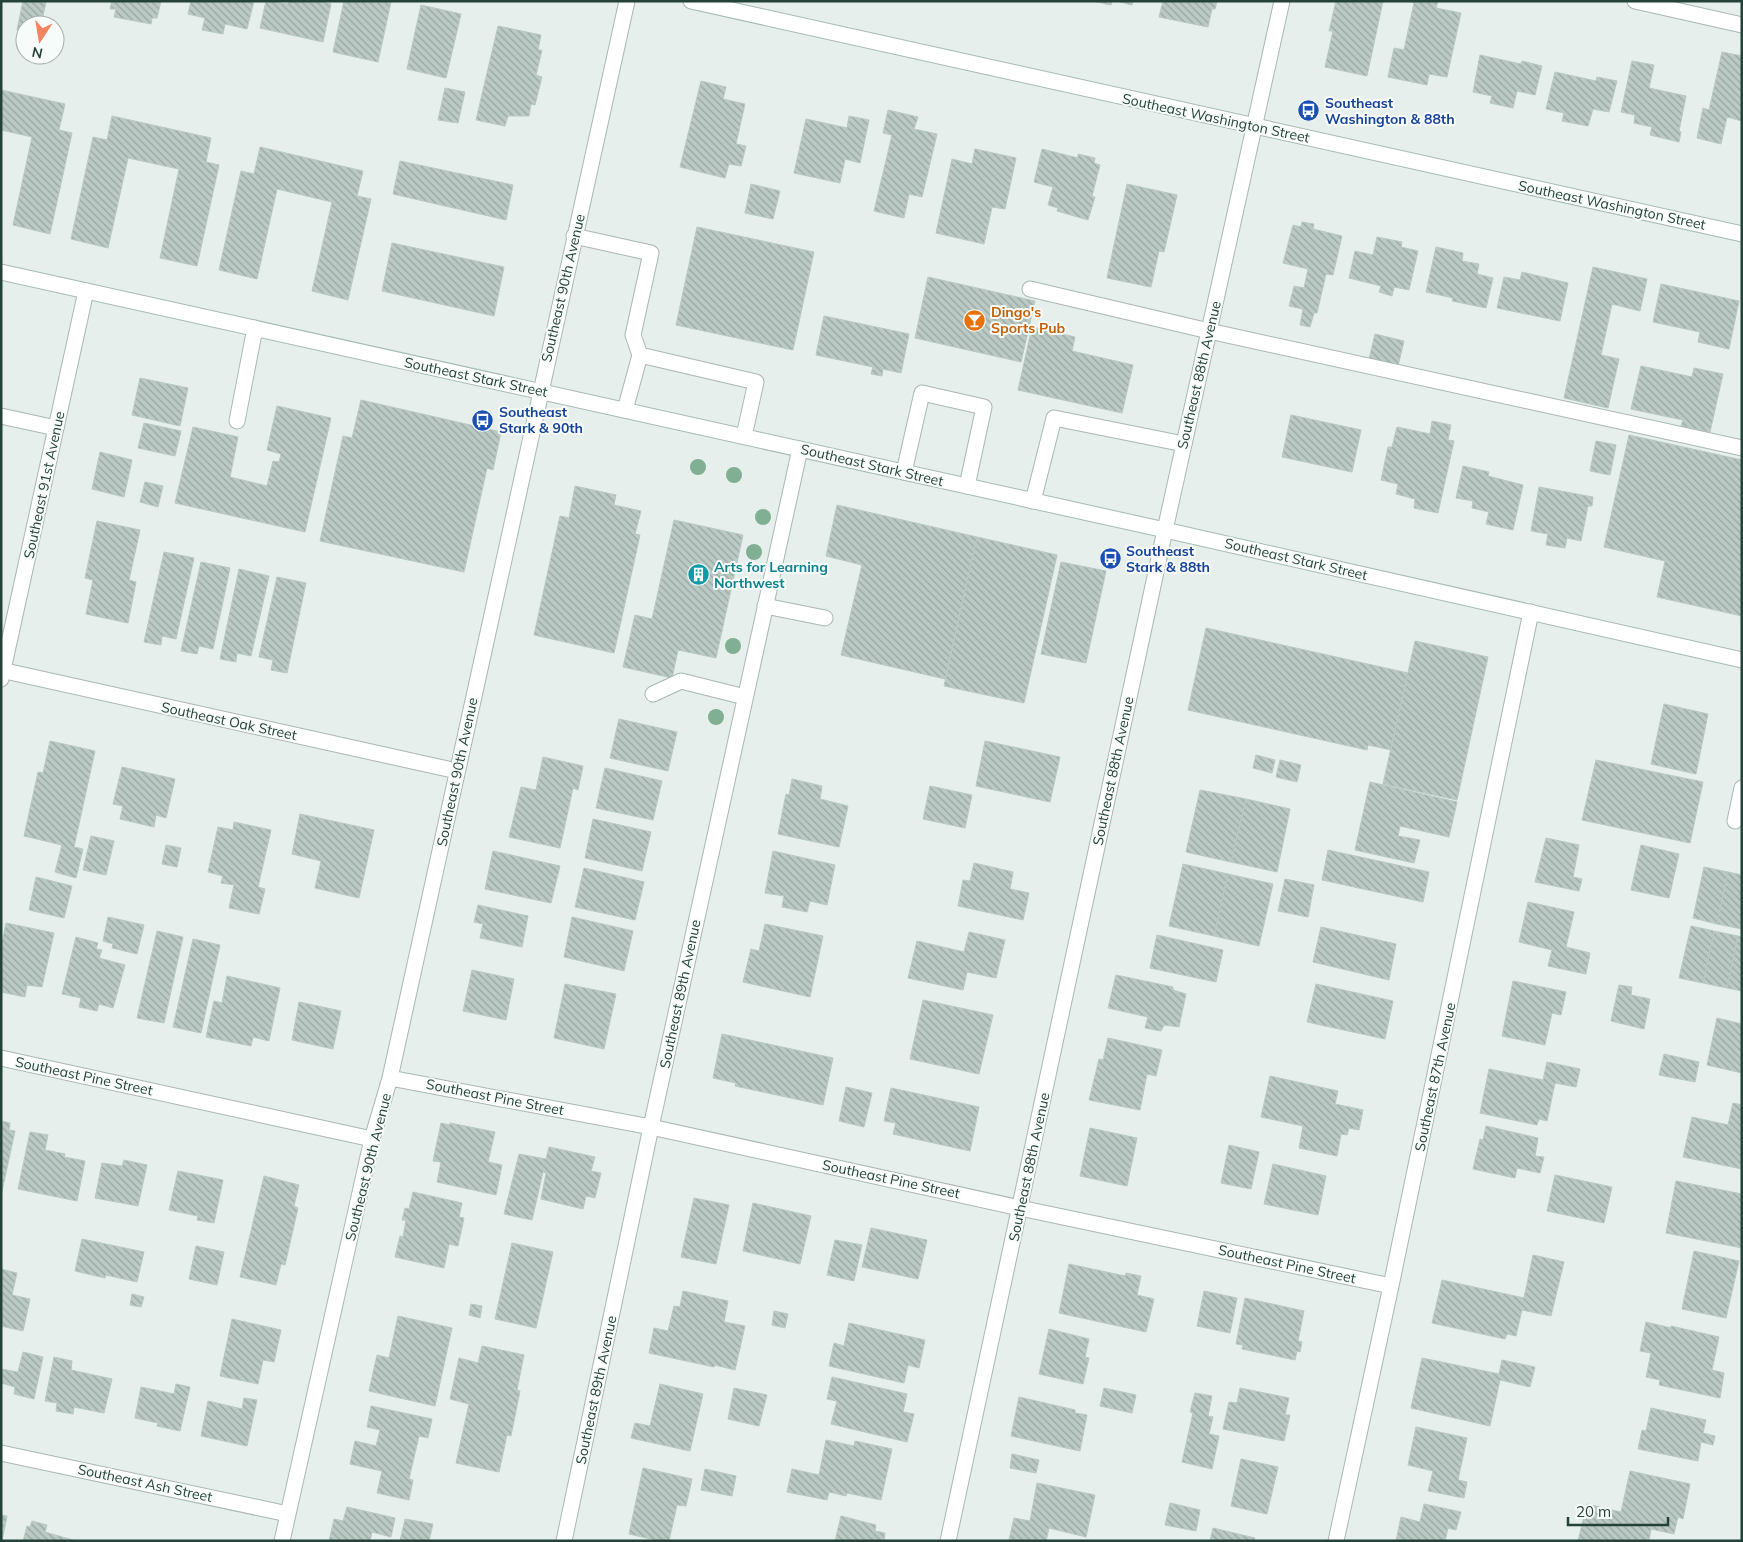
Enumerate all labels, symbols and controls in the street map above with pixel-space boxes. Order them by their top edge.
north arrow [15,15,65,65]
text: N [30,43,44,63]
street label: Southeast Washington Street [1121,89,1311,147]
place label: Southeast Washington & 88th [1325,94,1455,128]
bus stop icon: Southeast Washington & 88th [1297,99,1321,123]
street label: Southeast Washington Street [1517,176,1707,234]
street label: Southeast 90th Avenue [537,212,589,364]
street label: Southeast 88th Avenue [1173,299,1225,451]
place label: Dingo's Sports Pub [991,303,1066,337]
bar icon: Dingo's Sports Pub [963,308,987,332]
street label: Southeast Stark Street [403,353,549,401]
place label: Southeast Stark & 90th [499,403,583,437]
bus stop icon: Southeast Stark & 90th [471,408,495,432]
street label: Southeast 91st Avenue [20,410,68,560]
street label: Southeast Stark Street [799,440,945,490]
street label: Southeast Stark Street [1223,534,1369,584]
place label: Southeast Stark & 88th [1126,542,1210,576]
bus stop icon: Southeast Stark & 88th [1098,547,1122,571]
place label: Arts for Learning Northwest [714,558,828,592]
building icon: Arts for Learning Northwest [686,563,710,587]
street label: Southeast 88th Avenue [1088,695,1138,847]
street label: Southeast 90th Avenue [432,696,482,848]
street label: Southeast Oak Street [160,698,299,744]
street label: Southeast 89th Avenue [655,918,705,1070]
street label: Southeast 87th Avenue [1410,1001,1460,1153]
street label: Southeast Pine Street [14,1053,154,1099]
street label: Southeast Pine Street [425,1075,566,1119]
street label: Southeast 90th Avenue [341,1091,395,1243]
street label: Southeast 88th Avenue [1004,1091,1054,1243]
street label: Southeast Pine Street [821,1156,961,1202]
street label: Southeast Pine Street [1217,1241,1357,1287]
street label: Southeast 89th Avenue [571,1314,621,1466]
street label: Southeast Ash Street [76,1460,214,1506]
scale bar [1568,1494,1668,1526]
text: 20 m [1576,1502,1611,1521]

